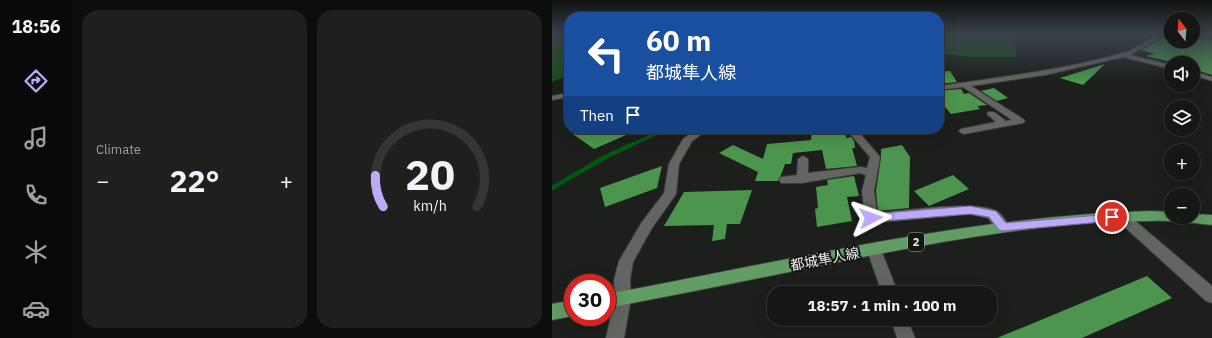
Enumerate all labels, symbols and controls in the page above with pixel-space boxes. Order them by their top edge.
north arrow [1164,12,1200,48]
map controls [1164,12,1200,224]
text: 18:56 [11,15,61,38]
text: 60 m [646,22,711,59]
icon: left [580,28,632,80]
button: sound [1164,56,1200,92]
text: 都城隼人線 [646,61,736,84]
icon: directions [22,67,50,95]
button: layers [1164,100,1200,136]
icon: arrive [622,104,644,126]
text: Then [580,106,614,125]
icon: music [22,124,50,152]
text: Climate [96,141,141,158]
button: + [1164,144,1200,180]
text: 20 [405,147,454,201]
text: 22° [169,161,220,200]
text: − [96,166,109,195]
text: + [280,166,293,195]
icon: phone [22,181,50,209]
button: − [1164,188,1200,224]
text: km/h [413,196,446,215]
position arrow [850,197,892,239]
pin [1095,200,1129,234]
icon: arrive [1101,206,1123,228]
road number: 2 [908,233,924,251]
icon: climate [22,238,50,266]
street label: 都城隼人線 [789,243,861,275]
speed limit sign: 30 [564,274,616,326]
icon: car [22,295,50,323]
text: 18:57 · 1 min · 100 m [808,296,956,315]

